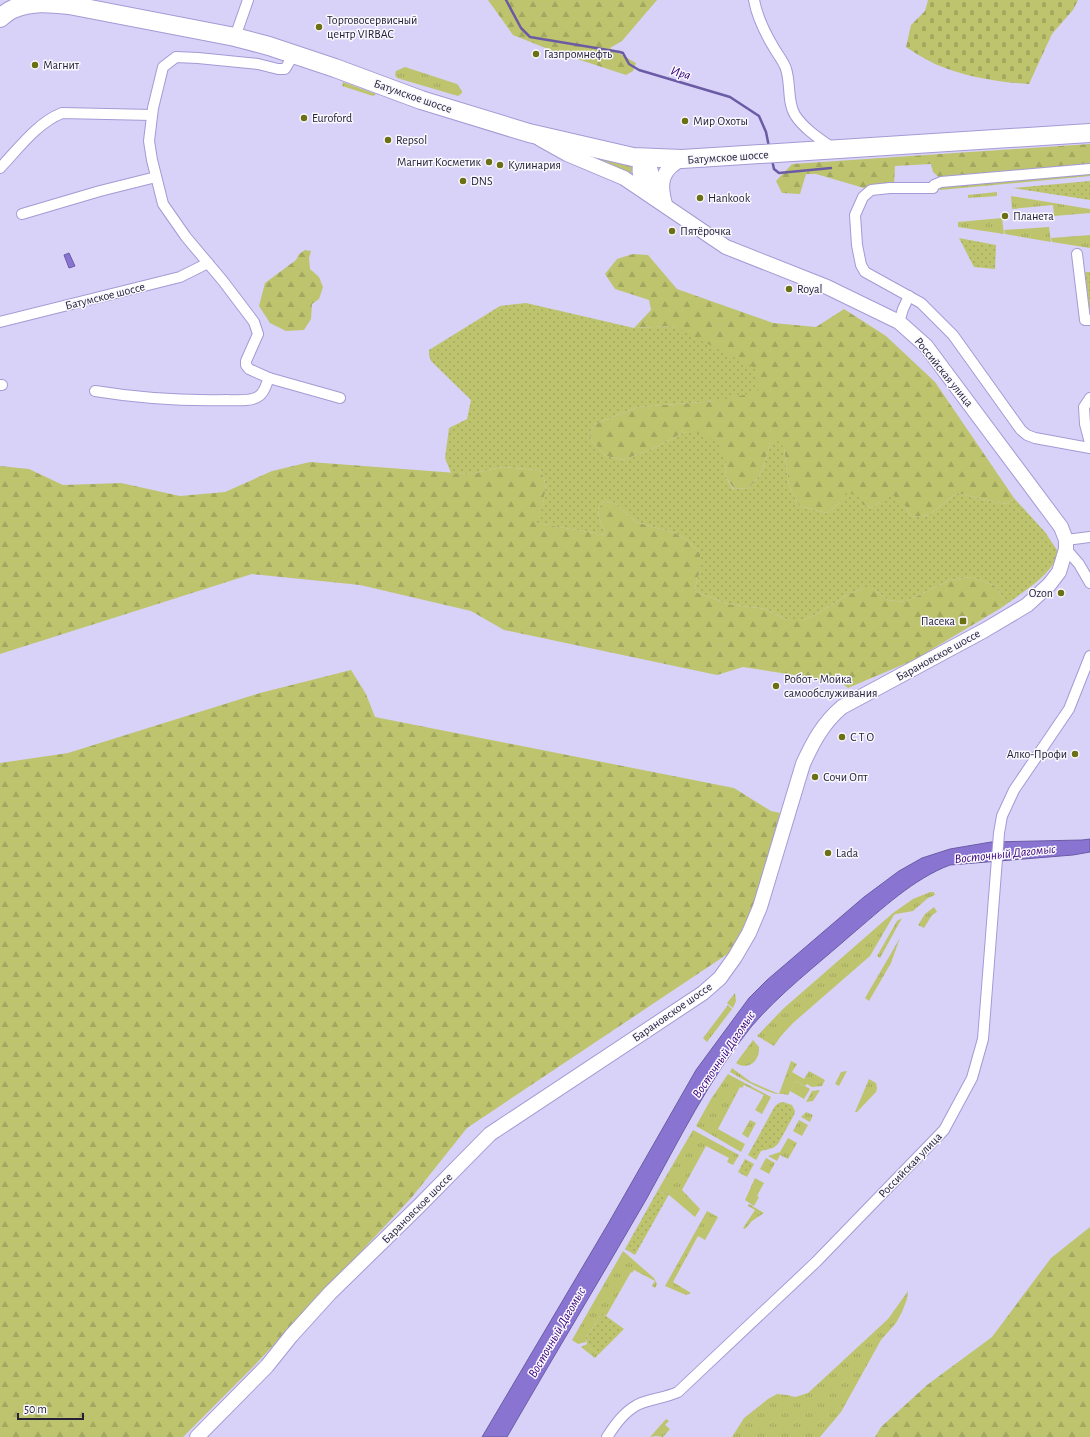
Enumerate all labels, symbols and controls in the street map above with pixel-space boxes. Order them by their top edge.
place label: Торговосервисный центр VIRBAC [327,14,417,40]
marker: Торговосервисный центр VIRBAC [314,22,324,32]
place label: Газпромнефть [544,48,612,60]
marker: Газпромнефть [531,49,541,59]
place label: Магнит [43,59,80,71]
marker: Магнит [30,60,40,70]
water label: Ира [669,64,692,83]
street label: Батумское шоссе [372,77,454,116]
place label: Euroford [312,112,352,124]
marker: Euroford [299,113,309,123]
place label: Мир Охоты [693,115,748,127]
marker: Мир Охоты [680,116,690,126]
place label: Repsol [396,134,427,146]
marker: Repsol [383,135,393,145]
street label: Батумское шоссе [687,148,769,167]
place label: Магнит Косметик [397,156,481,168]
marker: Магнит Косметик [484,157,494,167]
place label: Кулинария [508,159,561,172]
marker: Кулинария [495,160,505,170]
place label: DNS [471,175,493,187]
marker: DNS [458,176,468,186]
place label: Hankook [708,192,751,204]
marker: Hankook [695,193,705,203]
place label: Планета [1013,210,1054,222]
marker: Планета [1000,211,1010,221]
place label: Пятёрочка [680,225,732,237]
marker: Пятёрочка [667,226,677,236]
street label: Батумское шоссе [64,280,146,313]
place label: Royal [797,283,822,296]
marker: Royal [784,284,794,294]
street label: Российская улица [912,335,976,410]
place label: Ozon [1029,587,1053,599]
marker: Ozon [1056,588,1066,598]
place label: Пасека [921,615,956,627]
marker: Пасека [958,616,968,626]
street label: Барановское шоссе [894,627,982,683]
place label: Робот - Мойка самообслуживания [784,673,878,700]
marker: Робот - Мойка самообслуживания [771,681,781,691]
place label: С Т О [850,731,874,743]
marker: С Т О [837,732,847,742]
place label: Алко-Профи [1007,748,1067,760]
marker: Алко-Профи [1070,749,1080,759]
place label: Сочи Опт [823,771,868,783]
marker: Сочи Опт [810,772,820,782]
water label: Восточный Дагомыс [954,843,1057,866]
place label: Lada [836,847,859,859]
marker: Lada [823,848,833,858]
street label: Барановское шоссе [630,980,714,1044]
water label: Восточный Дагомыс [690,1009,758,1101]
street label: Российская улица [876,1130,945,1201]
street label: Барановское шоссе [379,1170,455,1246]
water label: Восточный Дагомыс [526,1285,589,1380]
scale bar [18,1395,83,1421]
text: 50 m [24,1403,47,1415]

